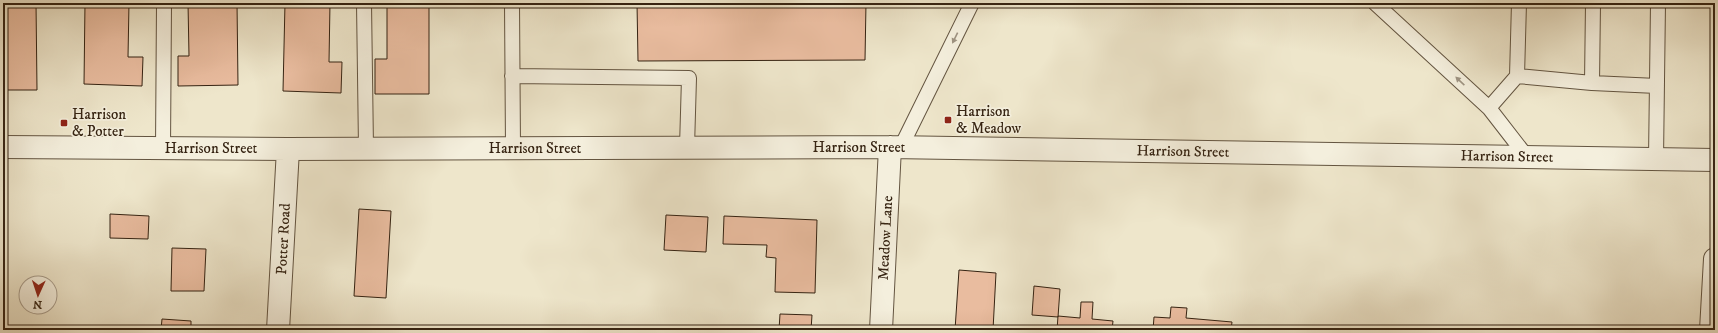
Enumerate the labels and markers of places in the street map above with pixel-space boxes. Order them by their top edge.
place label: Harrison & Meadow [956,102,1022,138]
place label: Harrison & Potter [72,105,126,141]
marker: Harrison & Meadow [943,115,953,125]
marker: Harrison & Potter [59,118,69,128]

